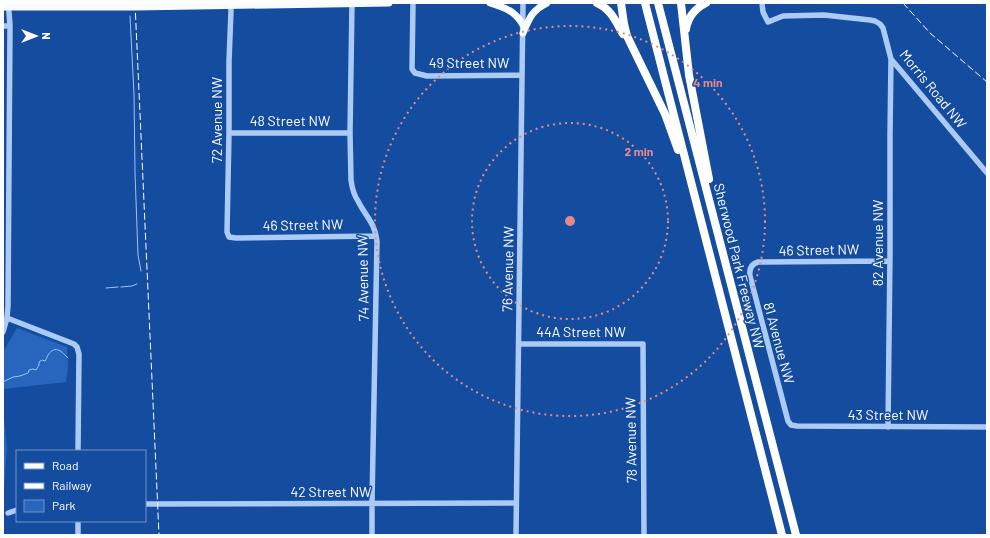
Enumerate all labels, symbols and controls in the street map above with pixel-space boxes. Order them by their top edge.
north arrow [16,16,56,56]
text: N [40,32,53,40]
street label: Morris Road NW [896,46,970,132]
street label: 49 Street NW [429,54,509,71]
text: 4 min [693,75,723,89]
street label: 72 Avenue NW [208,77,225,163]
street label: 48 Street NW [250,112,330,129]
text: 2 min [625,144,653,158]
street label: Sherwood Park Freeway NW [711,181,768,350]
street label: 82 Avenue NW [869,200,886,286]
centre of rings [563,214,577,228]
street label: 46 Street NW [263,215,343,234]
street label: 76 Avenue NW [498,226,517,312]
street label: 74 Avenue NW [353,235,372,321]
street label: 46 Street NW [779,240,859,259]
street label: 81 Avenue NW [760,300,799,385]
street label: 44A Street NW [536,323,626,340]
street label: 78 Avenue NW [621,397,640,483]
street label: 43 Street NW [848,406,928,423]
legend [16,450,146,522]
text: Road [52,458,79,472]
text: Railway [52,478,92,492]
street label: 42 Street NW [291,483,371,500]
text: Park [52,498,76,512]

